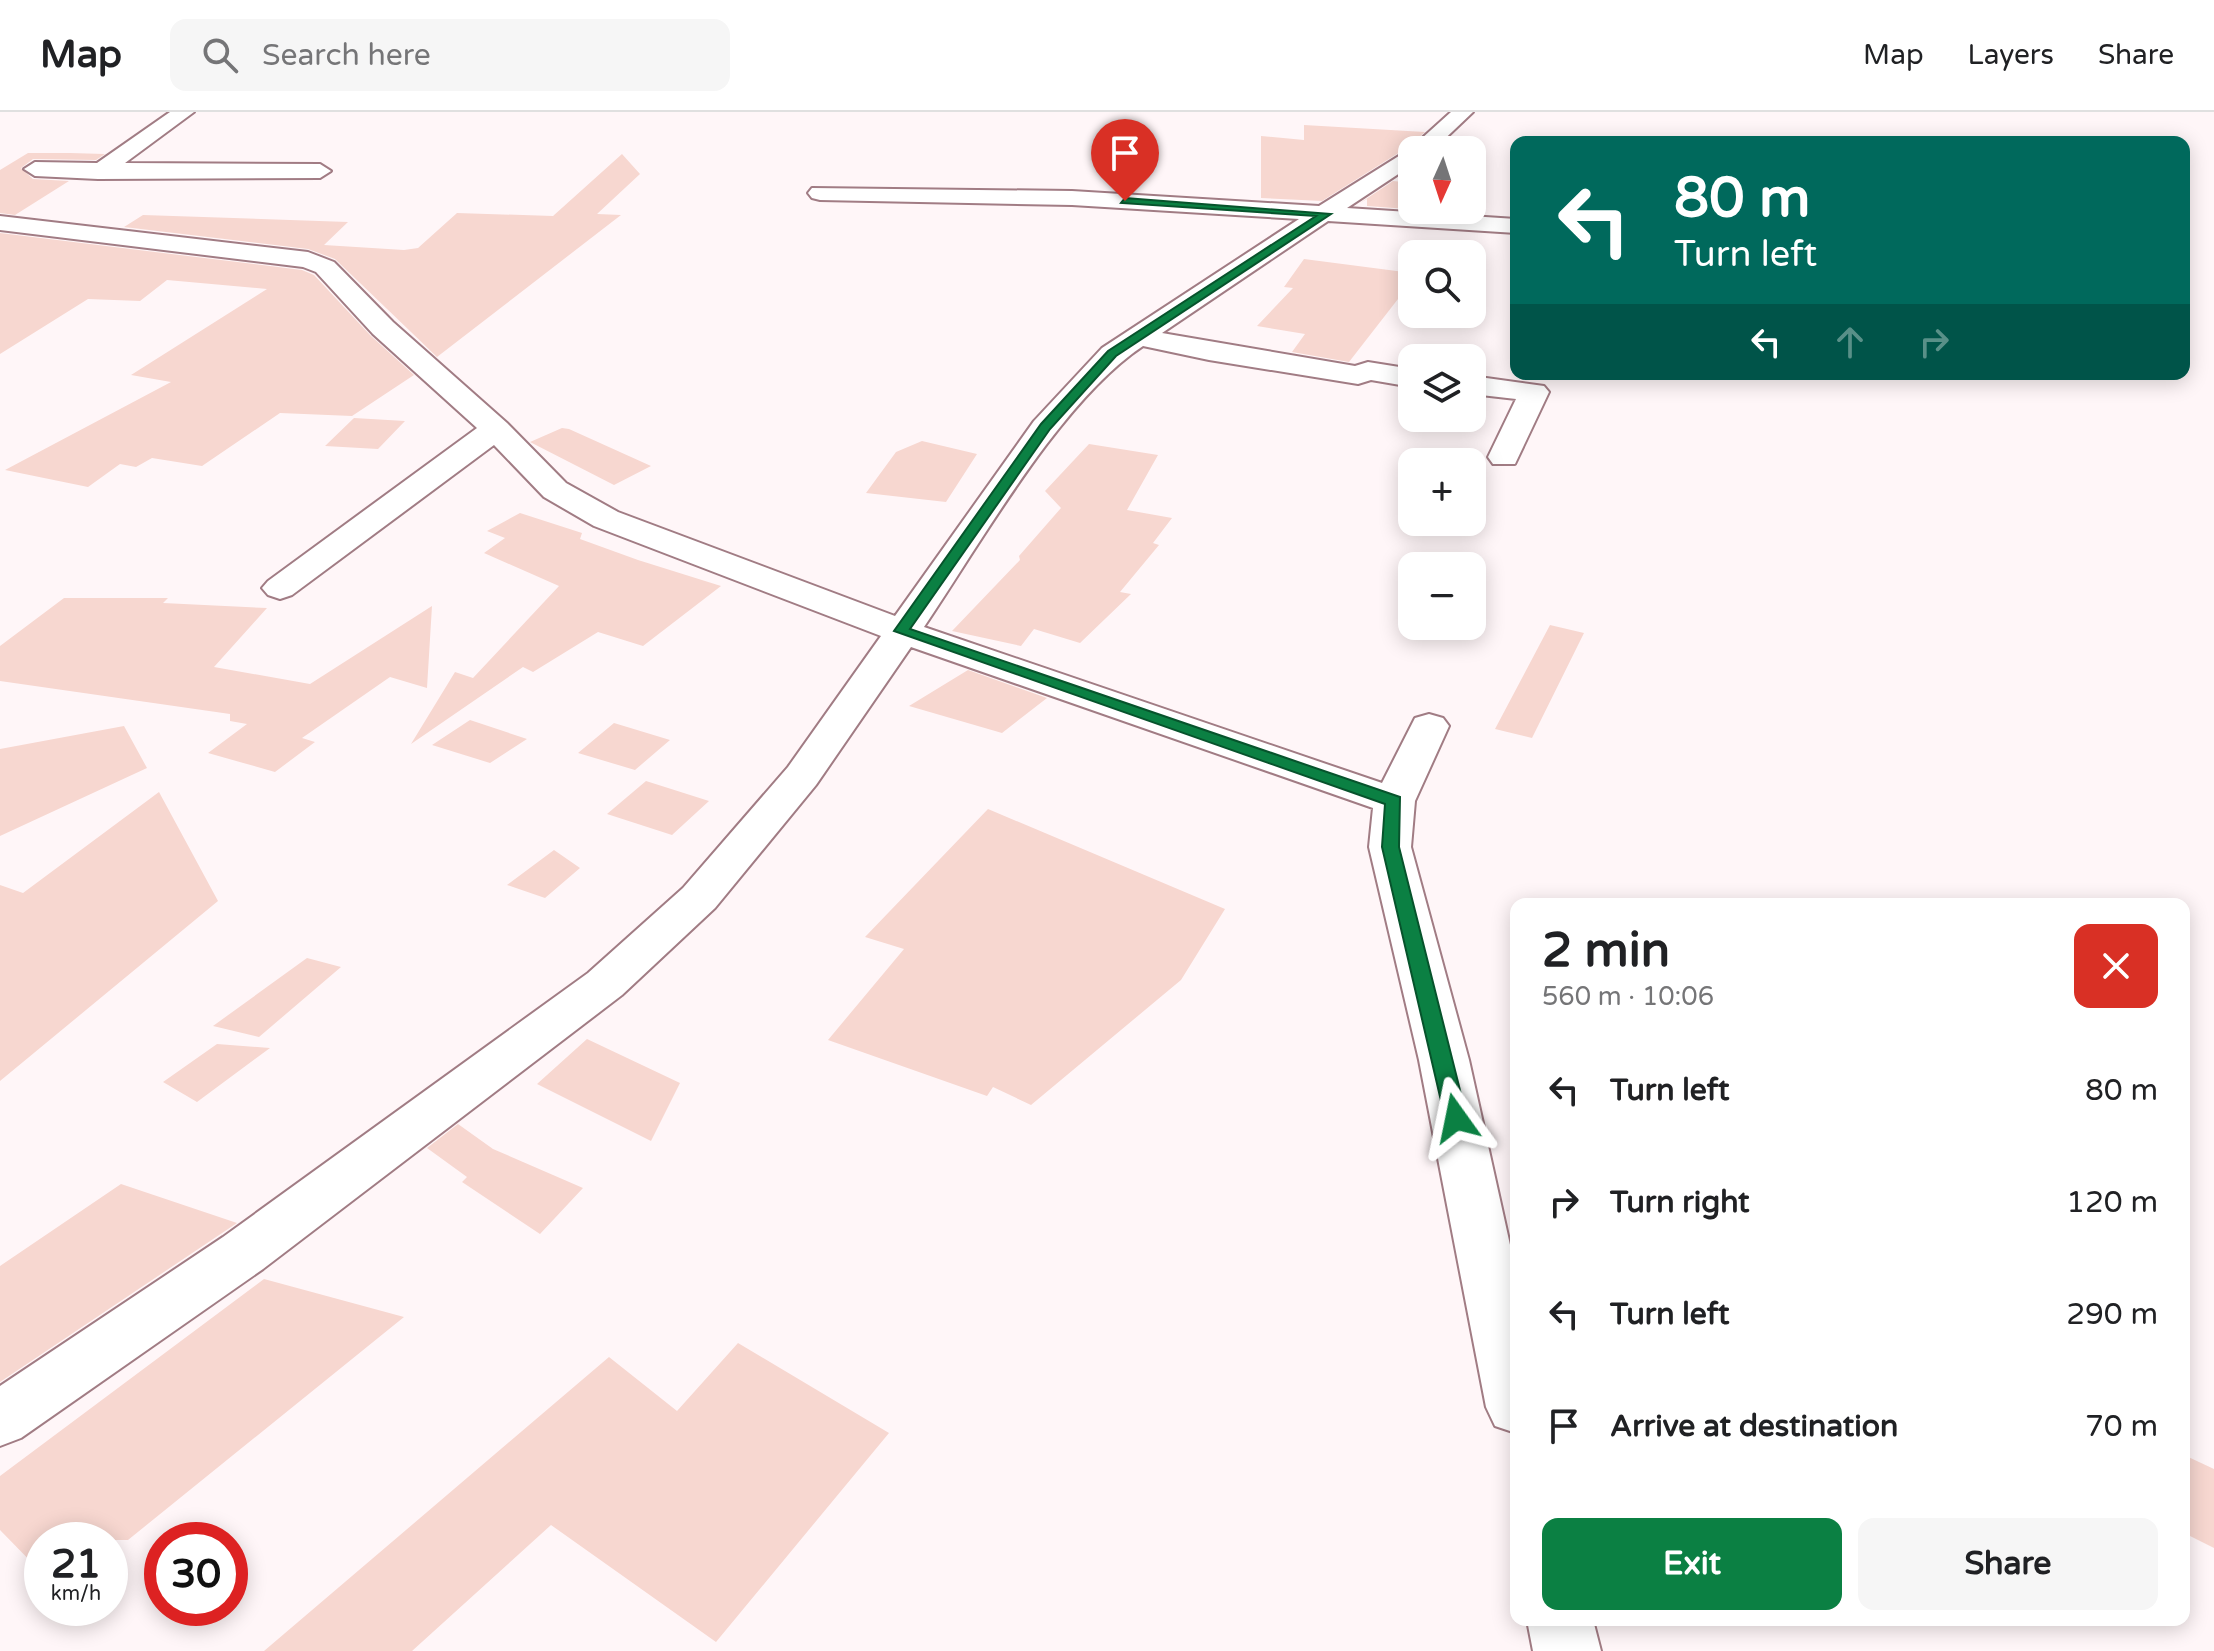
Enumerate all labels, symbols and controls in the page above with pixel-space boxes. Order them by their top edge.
search box [170,19,730,91]
text: Map [40,32,122,78]
icon: search [198,33,242,77]
text: Search here [262,37,431,74]
text: Map [1863,38,1924,72]
text: Layers [1968,38,2054,72]
text: Share [2098,38,2174,72]
pin [1091,119,1159,201]
icon: arrive [1103,131,1147,175]
north arrow [1398,136,1486,224]
map controls [1398,136,1486,640]
text: 80 m [1674,165,1810,232]
icon: left [1542,168,1646,272]
text: Turn left [1674,233,1817,276]
button: search [1398,240,1486,328]
icon: left [1744,320,1788,364]
icon: ahead [1828,320,1872,364]
icon: right [1912,320,1956,364]
button: layers [1398,344,1486,432]
button: + [1398,448,1486,536]
button: − [1398,552,1486,640]
text: 2 min [1542,922,1670,980]
button: close [2074,924,2158,1008]
text: 560 m · 10:06 [1542,981,1714,1012]
icon: left [1542,1068,1586,1112]
text: Turn left [1610,1072,1729,1109]
text: 80 m [2085,1072,2158,1109]
position arrow [1414,1076,1498,1160]
icon: right [1542,1180,1586,1224]
text: Turn right [1610,1184,1750,1221]
text: 120 m [2066,1184,2158,1221]
icon: left [1542,1292,1586,1336]
text: Turn left [1610,1296,1729,1333]
text: 290 m [2066,1296,2158,1333]
icon: arrive [1542,1404,1586,1448]
text: Arrive at destination [1610,1408,1898,1445]
text: 70 m [2085,1408,2158,1445]
button: Exit [1542,1518,1842,1610]
button: Share [1858,1518,2158,1610]
speed limit sign: 30 [144,1522,248,1626]
text: 21 [51,1540,101,1588]
text: km/h [51,1582,101,1606]

